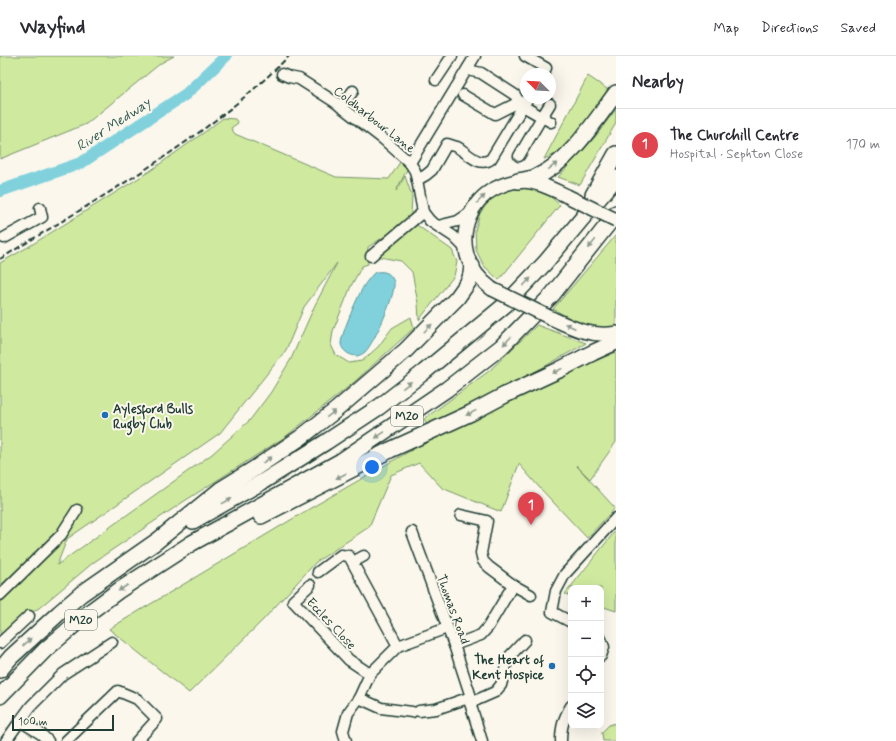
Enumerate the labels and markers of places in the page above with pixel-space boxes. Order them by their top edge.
place label: Aylesford Bulls Rugby Club [113,401,193,436]
marker: Aylesford Bulls Rugby Club [100,410,110,420]
pin: 1 [518,492,544,525]
place label: The Heart of Kent Hospice [472,652,544,684]
marker: The Heart of Kent Hospice [547,661,557,671]

